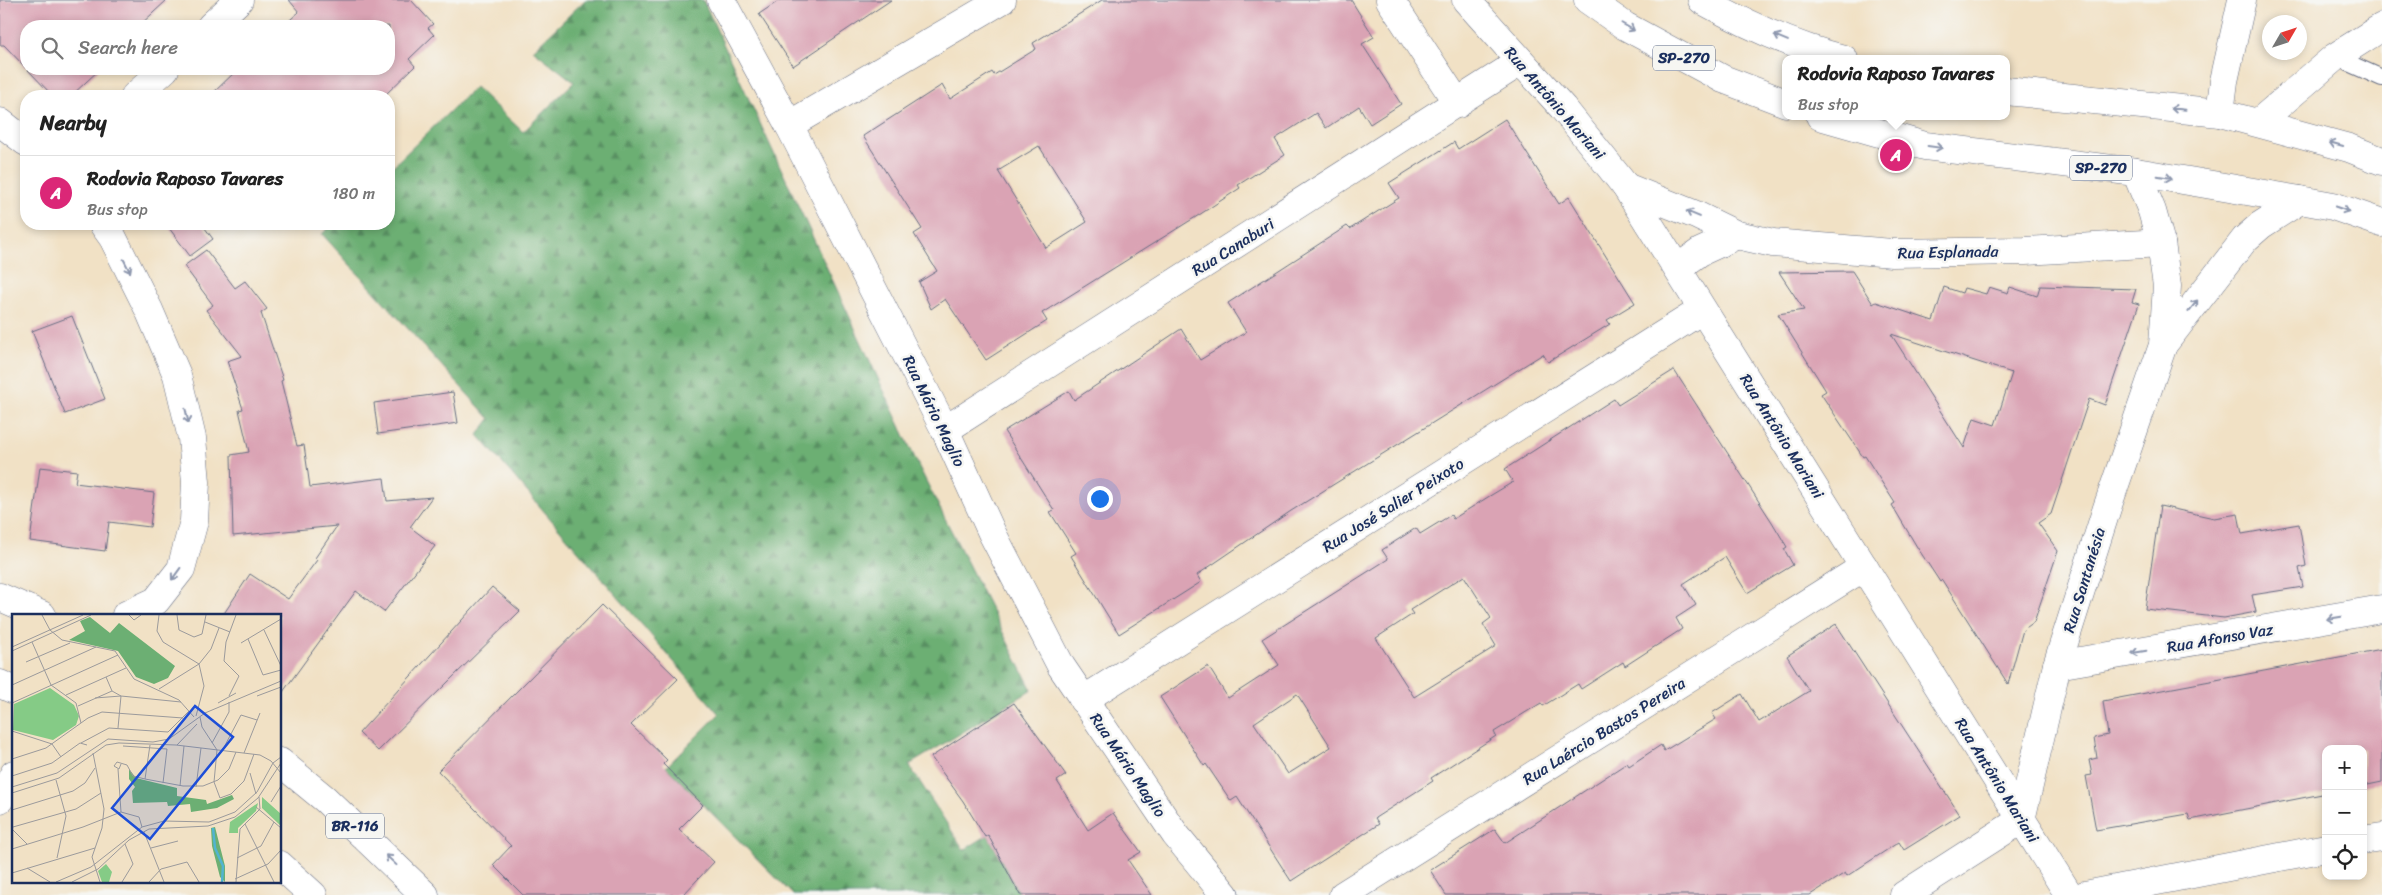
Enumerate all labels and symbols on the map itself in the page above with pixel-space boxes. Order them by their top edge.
north arrow [2262,15,2307,60]
one-way arrow [1621,23,1635,33]
one-way arrow [1774,33,1789,43]
street label: Rua Antônio Mariani [1497,39,1613,167]
road number: SP-270 [1653,46,1715,70]
one-way arrow [2171,104,2187,114]
pin: A [1880,136,1912,174]
one-way arrow [2329,139,2345,149]
one-way arrow [1927,142,1943,152]
road number: SP-270 [2070,156,2132,180]
one-way arrow [2157,173,2173,183]
one-way arrow [2334,205,2350,214]
one-way arrow [1686,209,1701,218]
street label: Rua Canaburi [1186,210,1281,284]
street label: Rua Esplanada [1897,237,2000,267]
one-way arrow [123,258,132,273]
one-way arrow [2188,300,2199,313]
street label: Rua Mário Maglio [894,350,974,472]
street label: Rua Antônio Mariani [1732,368,1833,505]
one-way arrow [183,408,192,424]
street label: Rua José Salier Peixoto [1316,449,1470,561]
your location [1087,486,1113,512]
street label: Rua Santanésia [2054,524,2114,636]
one-way arrow [171,567,181,581]
one-way arrow [2326,613,2342,623]
inset map [12,614,281,882]
street label: Rua Afonso Vaz [2165,614,2276,662]
one-way arrow [2132,647,2148,657]
street label: Rua Laércio Bastos Pereira [1517,668,1692,793]
street label: Rua Mário Maglio [1082,706,1174,824]
street label: Rua Antônio Mariani [1947,712,2048,849]
road number: BR-116 [326,814,384,838]
one-way arrow [385,854,397,866]

